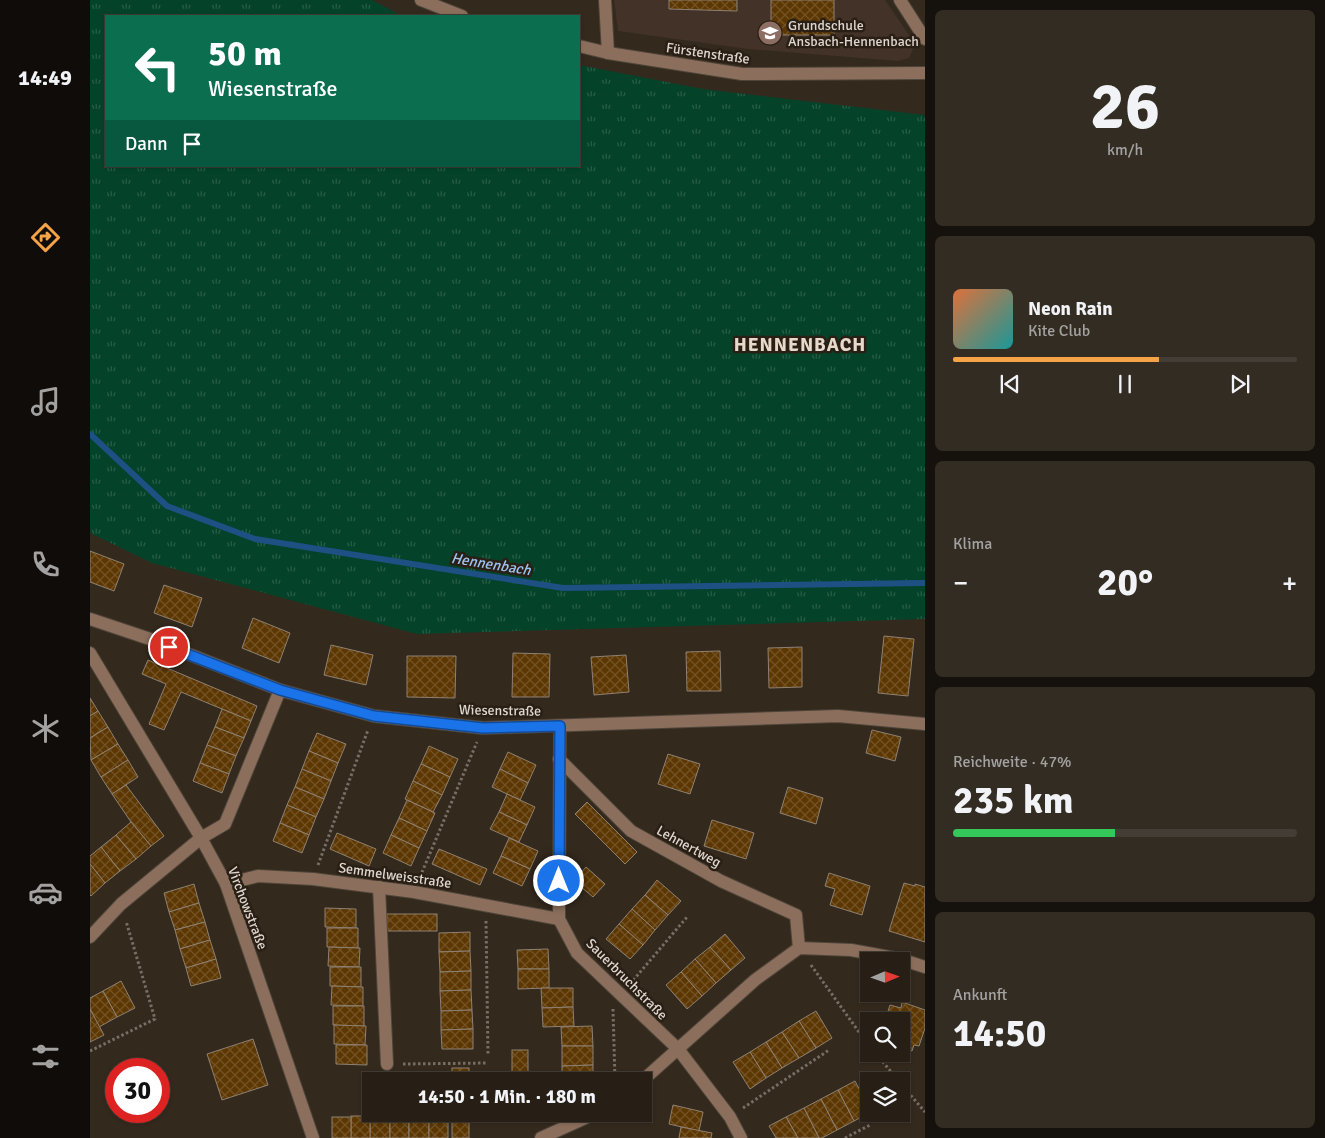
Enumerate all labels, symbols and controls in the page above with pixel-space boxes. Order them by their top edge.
place label: Grundschule Ansbach-Hennenbach [788,17,919,50]
school or university icon: Grundschule Ansbach-Hennenbach [757,20,783,46]
text: 50 m [208,32,282,75]
icon: left [125,35,190,100]
street label: Fürstenstraße [665,39,751,68]
text: 14:49 [18,64,72,91]
text: 26 [1090,67,1160,147]
text: Wiesenstraße [208,75,338,102]
icon: arrive [178,130,206,158]
text: Dann [125,132,168,156]
text: km/h [1107,140,1143,160]
icon: directions [28,220,63,255]
text: Neon Rain [1028,297,1113,321]
text: Kite Club [1028,321,1090,341]
district label: HENNENBACH [734,333,866,357]
icon: previous [996,370,1024,398]
icon: pause [1111,370,1139,398]
icon: next [1226,370,1254,398]
icon: music [28,384,63,419]
text: Klima [953,534,992,554]
icon: phone [28,547,63,582]
water label: Hennenbach [450,549,533,579]
text: 20° [1097,559,1153,606]
text: − [953,566,968,600]
text: + [1282,566,1297,600]
pin [148,626,190,668]
icon: arrive [155,633,183,661]
street label: Wiesenstraße [459,701,541,720]
icon: climate [28,711,63,746]
text: Reichweite · 47% [953,752,1072,772]
text: 235 km [953,777,1074,824]
street label: Lehnertweg [654,822,724,871]
position arrow [532,854,584,906]
street label: Semmelweisstraße [337,859,453,892]
street label: Virchowstraße [224,864,271,952]
icon: car [28,875,63,910]
street label: Sauerbruchstraße [582,935,671,1024]
north arrow [860,952,910,1002]
map controls [860,952,910,1122]
text: Ankunft [953,985,1007,1005]
text: 14:50 [953,1010,1046,1057]
button: search [860,1012,910,1062]
icon: filters [28,1039,63,1074]
speed limit sign: 30 [105,1058,170,1123]
button: layers [860,1072,910,1122]
text: 14:50 · 1 Min. · 180 m [418,1085,596,1109]

